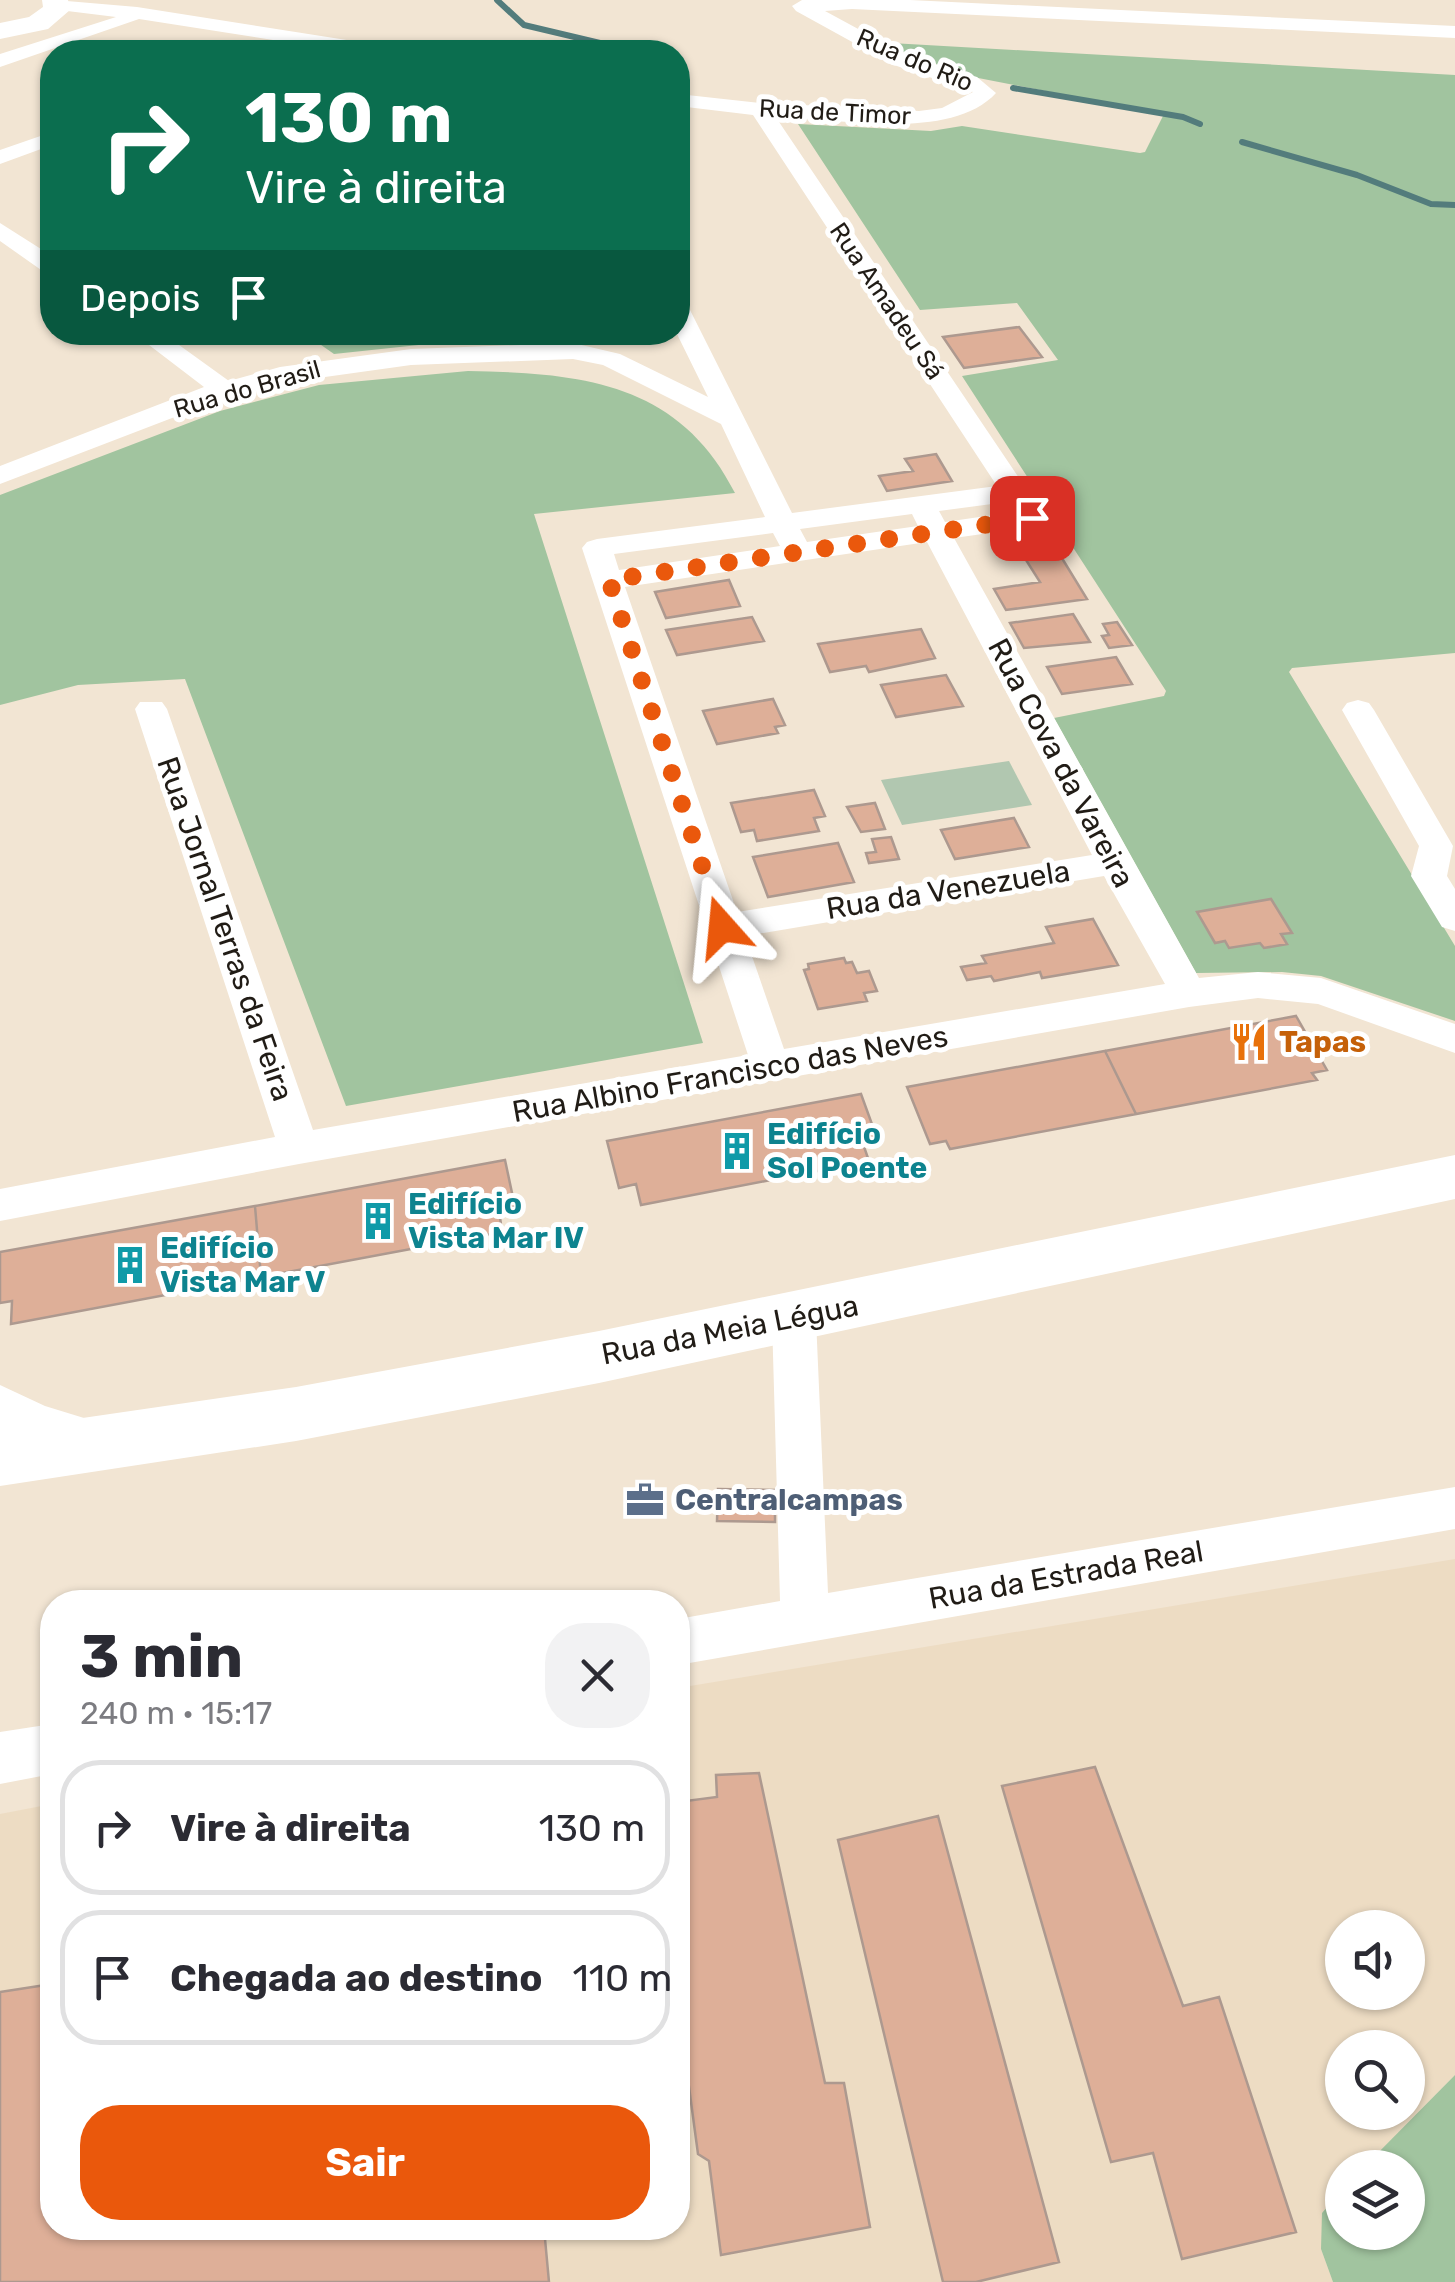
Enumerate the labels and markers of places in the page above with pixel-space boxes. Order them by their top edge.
pin [990,476,1075,561]
restaurant icon: Tapas [1228,1021,1270,1063]
place label: Tapas [1279,1024,1366,1060]
place label: Edifício Sol Poente [767,1116,927,1186]
building icon: Edifício Sol Poente [716,1130,758,1172]
place label: Edifício Vista Mar IV [408,1186,584,1256]
building icon: Edifício Vista Mar IV [357,1200,399,1242]
place label: Edifício Vista Mar V [160,1230,326,1300]
building icon: Edifício Vista Mar V [109,1244,151,1286]
office icon: Centralcampas [624,1479,666,1521]
place label: Centralcampas [675,1482,903,1518]

